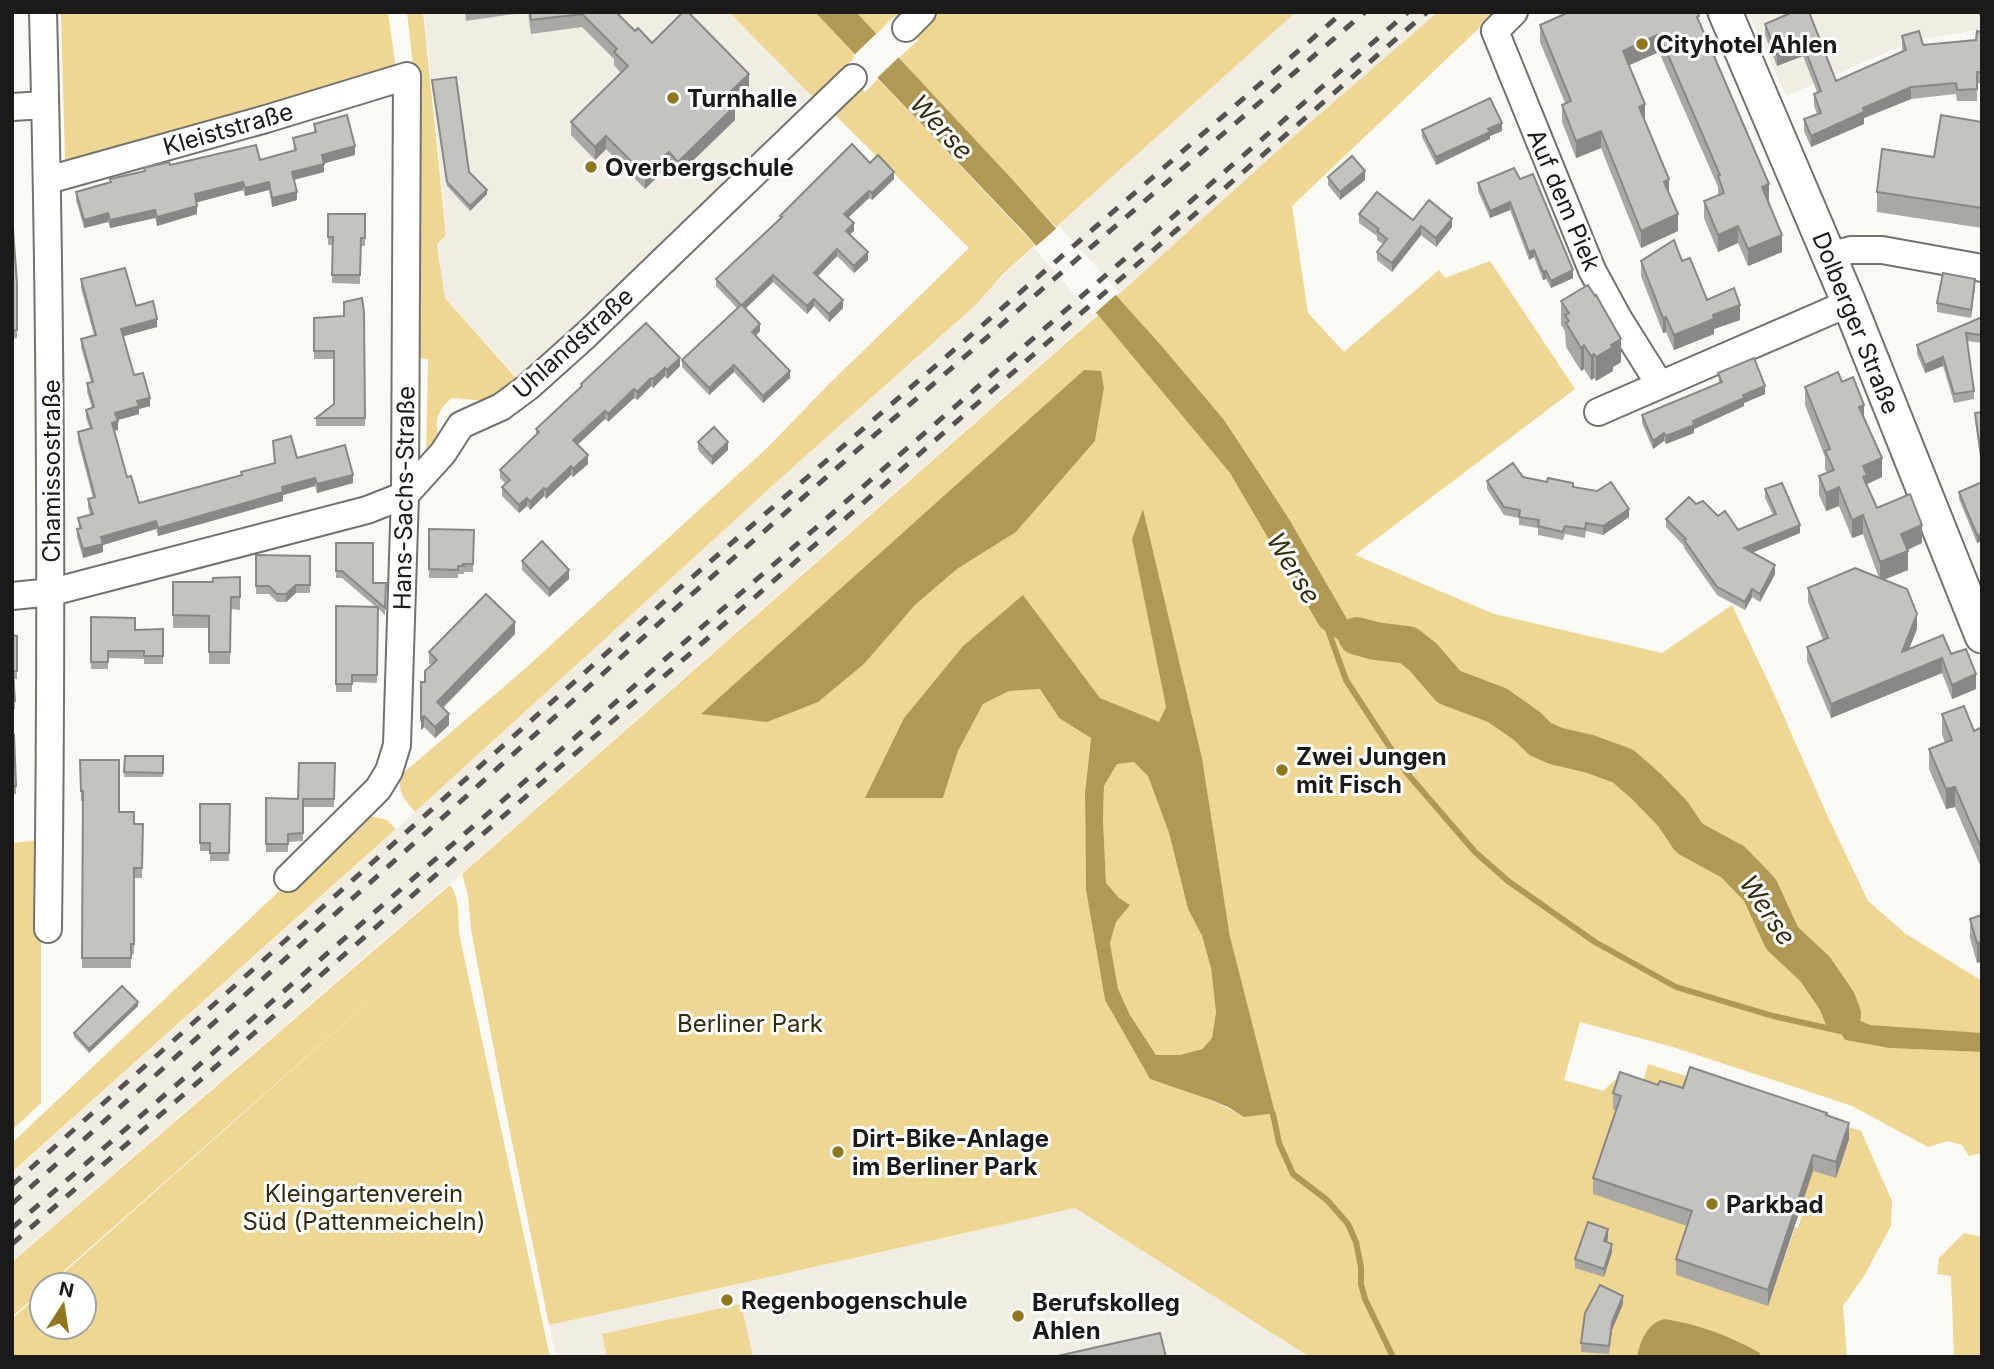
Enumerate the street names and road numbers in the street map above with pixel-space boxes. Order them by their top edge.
street label: Kleiststraße [160,97,296,161]
street label: Auf dem Piek [1521,125,1607,275]
street label: Dolberger Straße [1806,228,1906,418]
street label: Uhlandstraße [507,281,639,405]
street label: Chamissostraße [37,379,66,563]
street label: Hans-Sachs-Straße [388,386,420,610]

